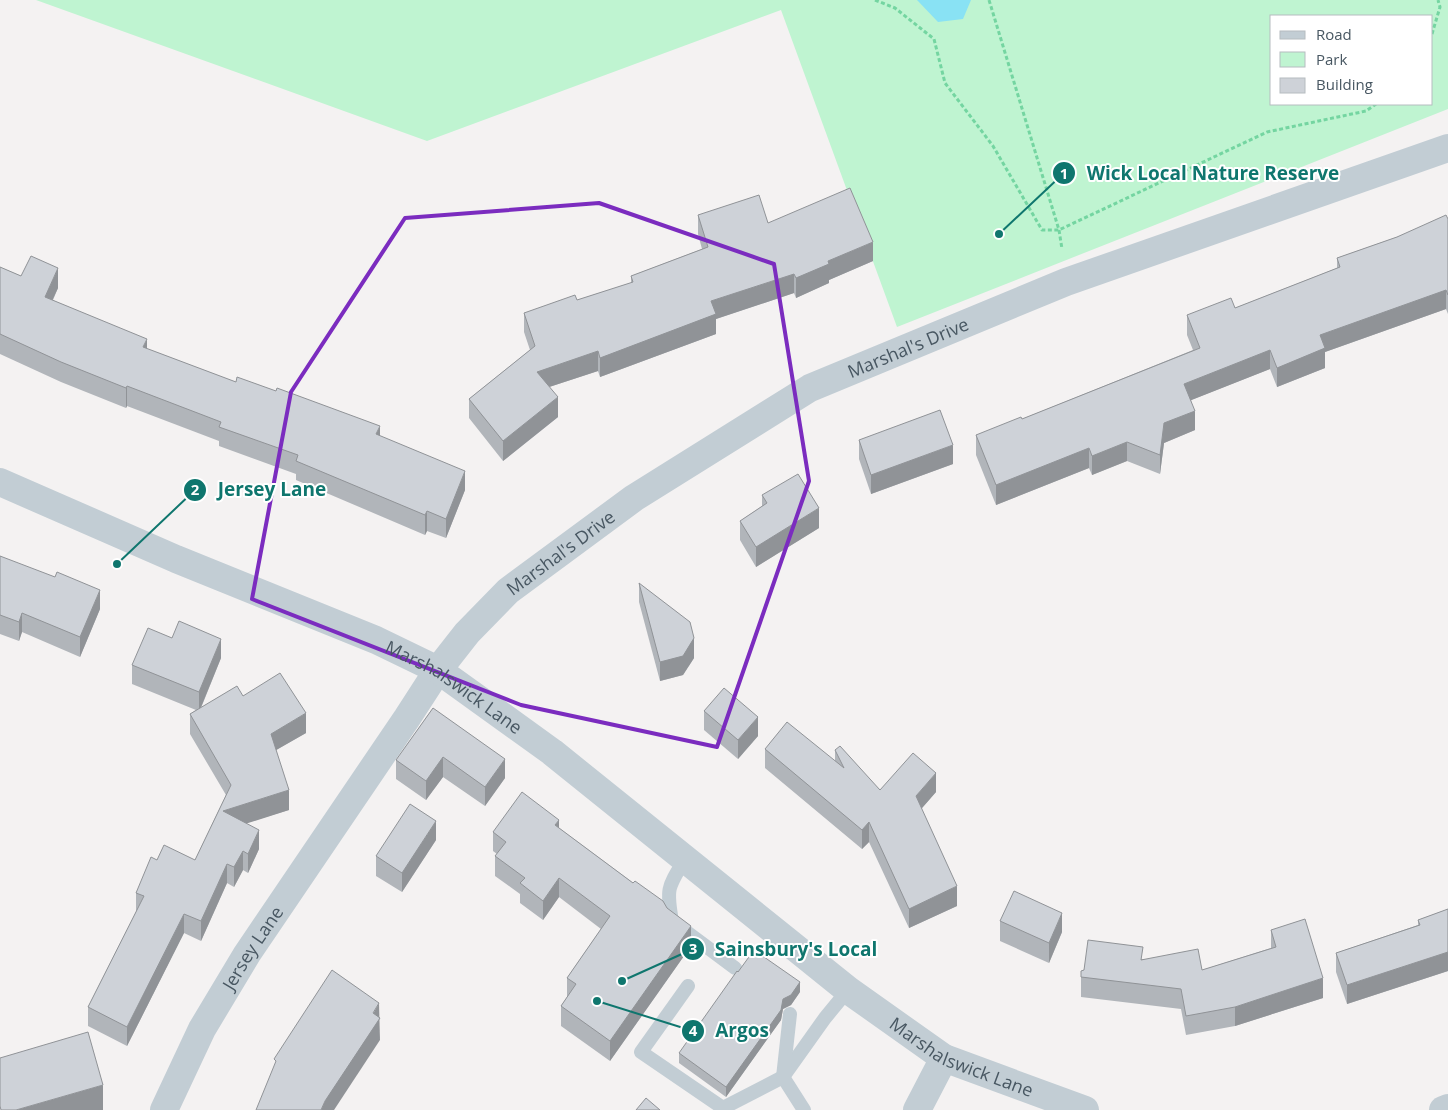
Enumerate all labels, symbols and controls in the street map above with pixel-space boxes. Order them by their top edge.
legend [1270,15,1433,105]
text: Road [1316,24,1352,44]
text: Park [1316,49,1347,69]
text: Building [1316,74,1373,94]
callout: Wick Local Nature Reserve [1051,156,1349,190]
text: Wick Local Nature Reserve [1087,160,1339,186]
text: 1 [1060,163,1068,183]
street label: Marshal's Drive [844,312,972,383]
callout: Jersey Lane [182,473,336,507]
text: Jersey Lane [216,476,326,502]
text: 2 [191,479,200,499]
street label: Marshal's Drive [501,504,619,600]
street label: Marshalswick Lane [382,634,527,739]
street label: Jersey Lane [215,901,288,996]
callout: Sainsbury's Local [680,932,888,966]
text: Sainsbury's Local [715,936,877,962]
text: 3 [689,938,697,958]
street label: Marshalswick Lane [885,1011,1037,1102]
callout: Argos [681,1014,779,1048]
text: Argos [715,1017,769,1043]
text: 4 [689,1020,698,1040]

